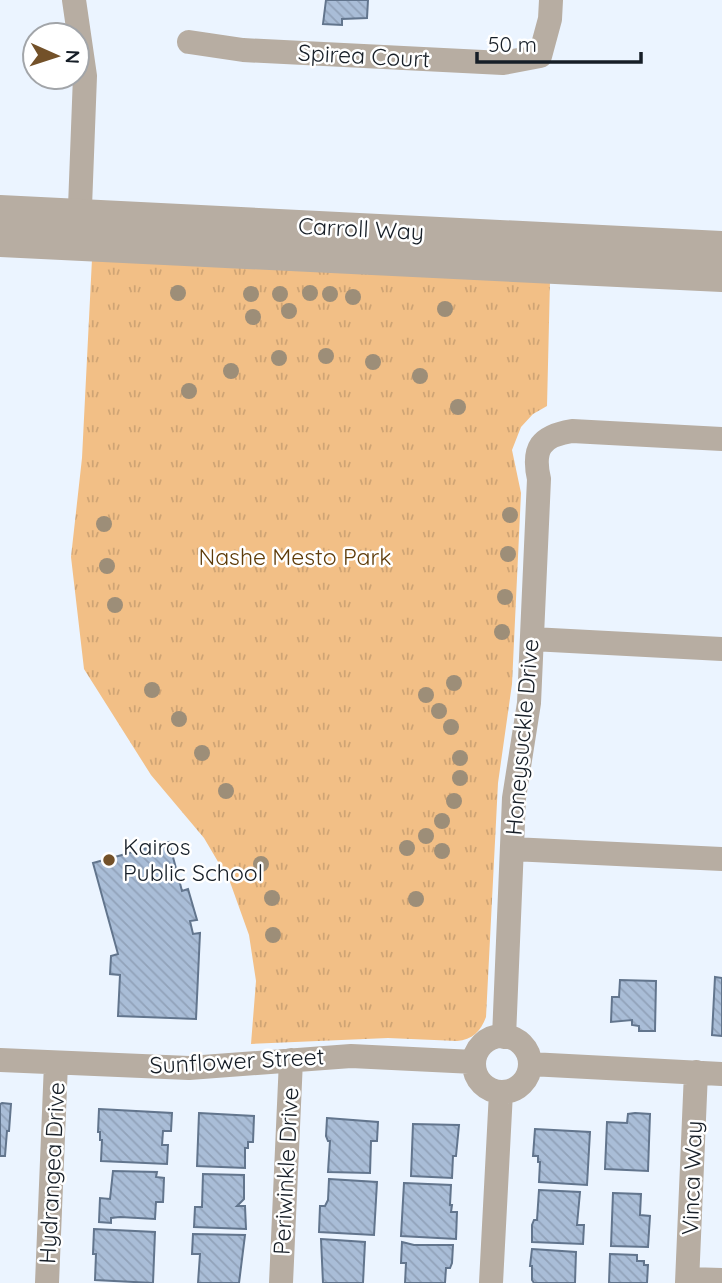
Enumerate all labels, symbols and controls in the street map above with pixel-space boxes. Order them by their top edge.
north arrow [21,21,91,91]
scale bar [477,21,642,65]
text: 50 m [488,31,537,57]
street label: Spirea Court [297,38,431,73]
text: N [61,49,85,64]
street label: Carroll Way [297,211,425,246]
park label: Nashe Mesto Park [198,542,392,571]
street label: Honeysuckle Drive [498,637,545,836]
place label: Kairos Public School [123,832,263,887]
marker: Kairos Public School [101,852,117,868]
street label: Sunflower Street [149,1041,325,1080]
street label: Hydrangea Drive [32,1081,71,1265]
street label: Periwinkle Drive [267,1087,304,1255]
street label: Vinca Way [675,1120,708,1236]

